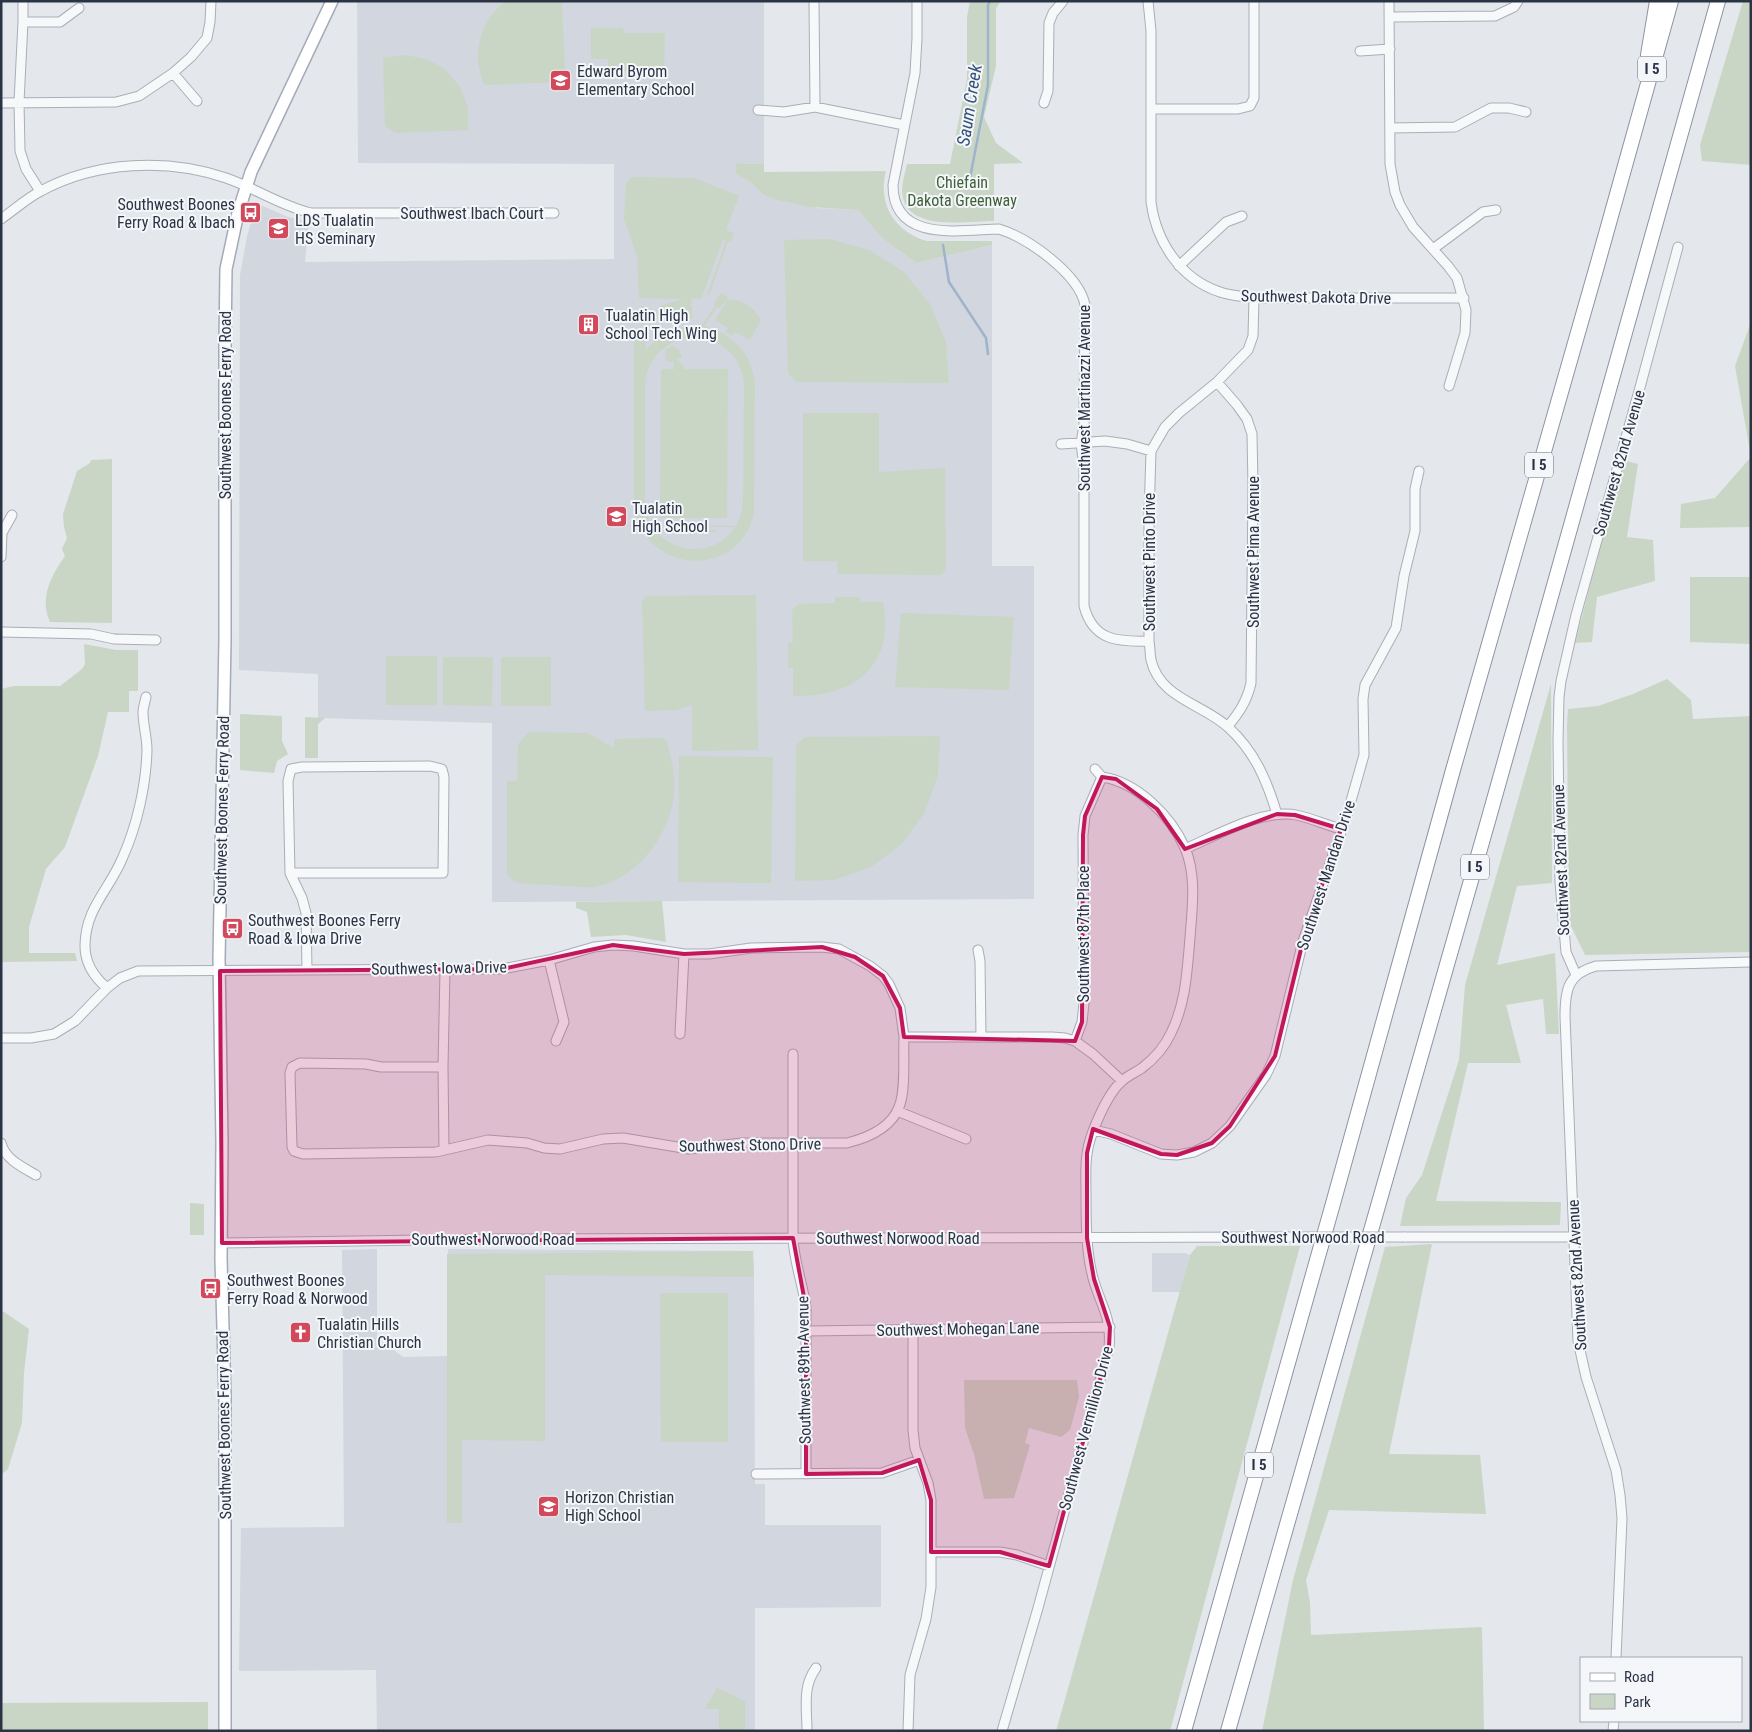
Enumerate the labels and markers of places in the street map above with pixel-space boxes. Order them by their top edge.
place label: Edward Byrom Elementary School [577,62,694,99]
school or university icon: Edward Byrom Elementary School [549,68,573,92]
place label: Southwest Boones Ferry Road & Ibach [117,195,235,232]
bus stop icon: Southwest Boones Ferry Road & Ibach [239,201,263,225]
place label: LDS Tualatin HS Seminary [295,211,376,248]
school or university icon: LDS Tualatin HS Seminary [267,217,291,241]
place label: Tualatin High School Tech Wing [605,306,717,343]
building icon: Tualatin High School Tech Wing [577,312,601,336]
place label: Tualatin High School [632,499,708,536]
school or university icon: Tualatin High School [604,505,628,529]
place label: Southwest Boones Ferry Road & Iowa Drive [248,911,401,948]
bus stop icon: Southwest Boones Ferry Road & Iowa Drive [220,917,244,941]
place label: Southwest Boones Ferry Road & Norwood [227,1271,368,1308]
bus stop icon: Southwest Boones Ferry Road & Norwood [199,1277,223,1301]
place label: Tualatin Hills Christian Church [317,1315,422,1352]
church icon: Tualatin Hills Christian Church [289,1321,313,1345]
place label: Horizon Christian High School [565,1488,674,1525]
school or university icon: Horizon Christian High School [537,1494,561,1518]

